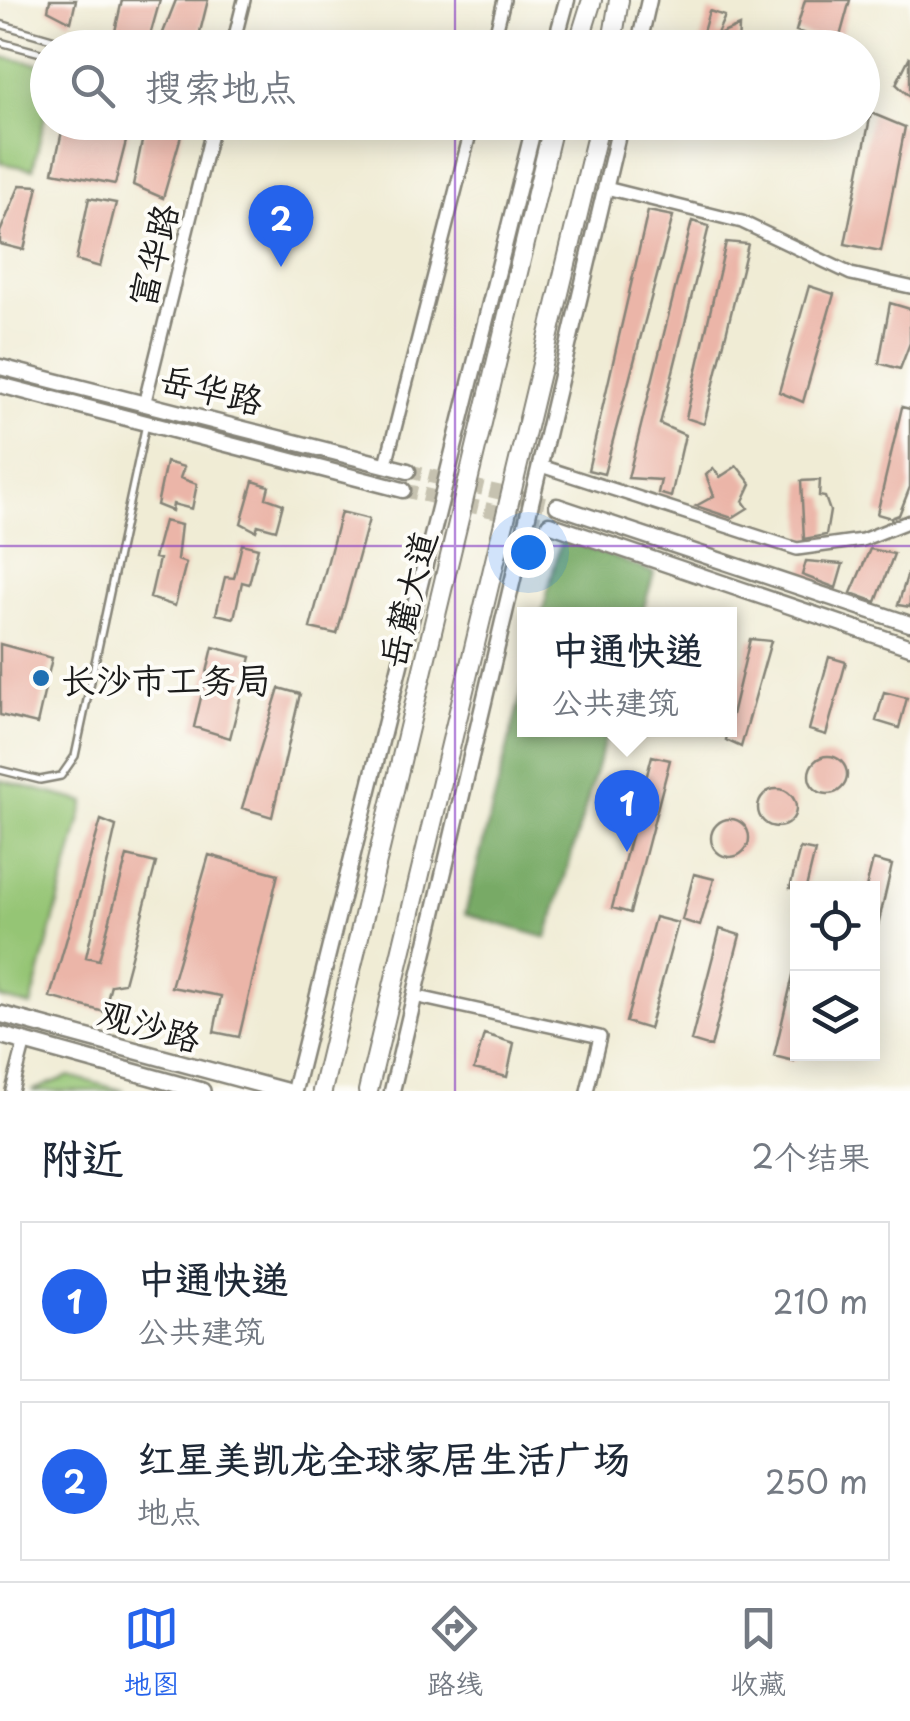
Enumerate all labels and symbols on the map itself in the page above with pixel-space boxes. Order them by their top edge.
pin: 2 [248,184,314,267]
street label: 富华路 [114,198,190,312]
street label: 岳华路 [155,350,269,426]
street label: 岳麓大道 [363,525,449,673]
your location [503,527,554,578]
place label: 长沙市工务局 [61,652,271,705]
marker: 长沙市工务局 [30,667,52,689]
pin: 1 [594,770,660,852]
street label: 观沙路 [92,984,208,1064]

